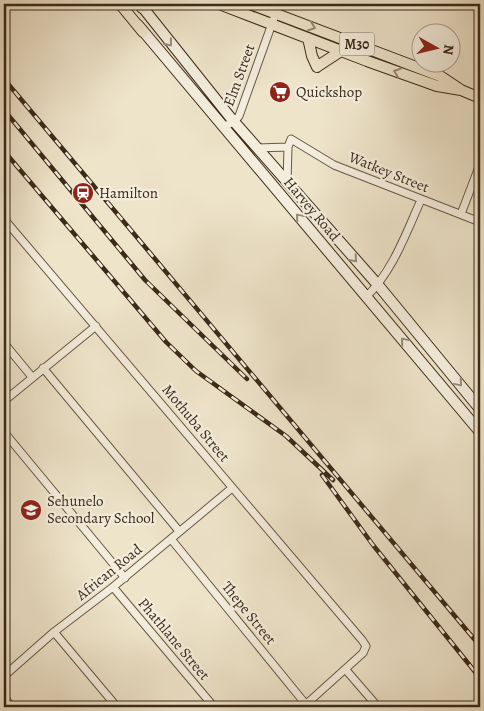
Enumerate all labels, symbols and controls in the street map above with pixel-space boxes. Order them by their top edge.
one-way arrow [307,21,316,31]
north arrow [412,22,462,72]
road number: M30 [340,33,374,56]
one-way arrow [163,37,172,47]
street label: Elm Street [219,41,260,109]
text: N [438,43,458,56]
one-way arrow [394,68,402,78]
supermarket icon: Quickshop [268,80,292,104]
place label: Quickshop [296,82,362,102]
street label: Watkey Street [345,146,432,197]
street label: Harvey Road [279,173,345,246]
station icon: Hamilton [71,181,95,205]
place label: Hamilton [99,183,158,203]
one-way arrow [296,214,304,223]
one-way arrow [349,254,358,263]
one-way arrow [401,338,409,347]
one-way arrow [453,378,462,387]
street label: Mothuba Street [158,380,234,466]
place label: Sehunelo Secondary School [47,491,155,528]
school or university icon: Sehunelo Secondary School [19,498,43,522]
street label: African Road [71,539,147,605]
street label: Thepe Street [217,577,281,649]
street label: Phathlane Street [134,594,214,684]

